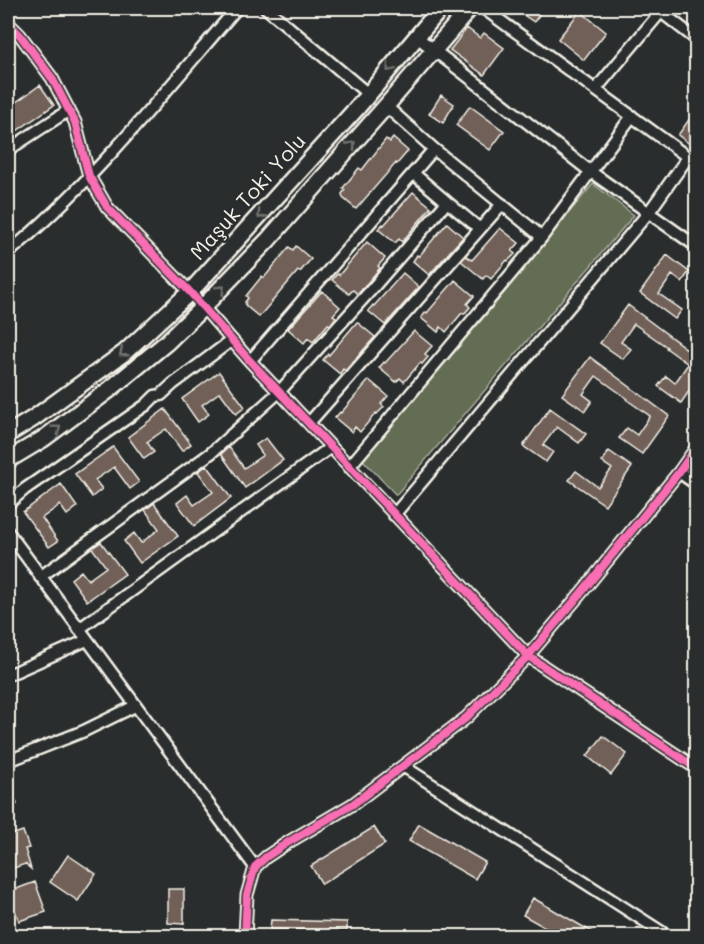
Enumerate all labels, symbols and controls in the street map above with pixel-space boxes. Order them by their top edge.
one-way arrow [386,61,397,72]
street label: Maşuk Toki Yolu [183,127,311,265]
one-way arrow [345,141,356,152]
one-way arrow [257,208,268,219]
one-way arrow [213,285,224,296]
one-way arrow [119,345,130,356]
one-way arrow [50,425,61,436]

